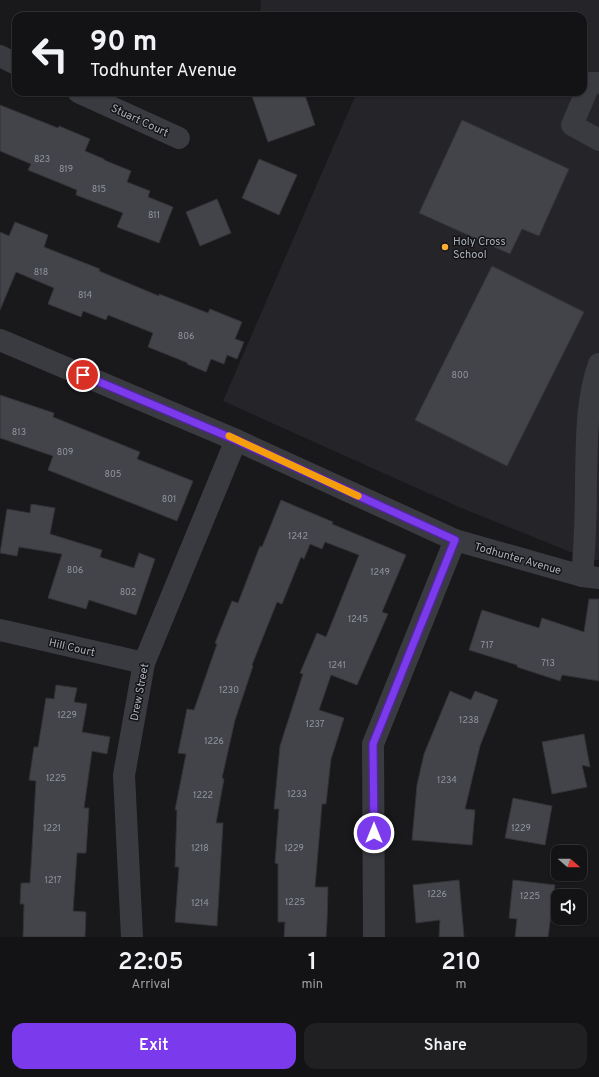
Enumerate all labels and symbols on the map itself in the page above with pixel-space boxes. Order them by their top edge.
street label: Stuart Court [109,101,171,140]
house number: 823 [34,154,50,165]
house number: 819 [59,164,73,175]
house number: 815 [92,184,106,195]
house number: 811 [148,210,160,221]
place label: Holy Cross School [453,235,506,262]
marker: Holy Cross School [440,242,450,252]
house number: 818 [34,267,48,278]
house number: 814 [78,290,93,301]
house number: 806 [178,331,194,342]
pin [66,358,100,392]
house number: 800 [452,370,469,381]
house number: 813 [12,427,26,438]
house number: 809 [57,447,73,458]
house number: 805 [105,469,121,480]
house number: 801 [162,494,176,505]
house number: 1242 [288,531,308,542]
street label: Todhunter Avenue [473,540,563,578]
house number: 806 [67,565,83,576]
house number: 1249 [370,567,390,578]
house number: 802 [120,587,136,598]
house number: 1245 [348,614,368,625]
street label: Hill Court [47,636,96,660]
house number: 717 [481,640,494,651]
house number: 713 [541,658,555,669]
house number: 1241 [328,660,346,671]
street label: Drew Street [128,662,152,722]
house number: 1230 [219,685,239,696]
house number: 1229 [57,710,77,721]
house number: 1238 [459,715,479,726]
house number: 1237 [306,719,325,730]
house number: 1226 [204,736,224,747]
house number: 1225 [46,773,66,784]
house number: 1234 [437,775,457,786]
house number: 1233 [287,789,307,800]
house number: 1222 [193,790,213,801]
position arrow [353,812,395,854]
house number: 1221 [43,823,61,834]
house number: 1229 [511,823,531,834]
house number: 1218 [191,843,209,854]
house number: 1229 [284,843,304,854]
north arrow [551,845,587,881]
house number: 1217 [45,875,62,886]
house number: 1226 [427,889,447,900]
house number: 1225 [520,891,540,902]
house number: 1225 [285,897,305,908]
house number: 1214 [191,898,209,909]

